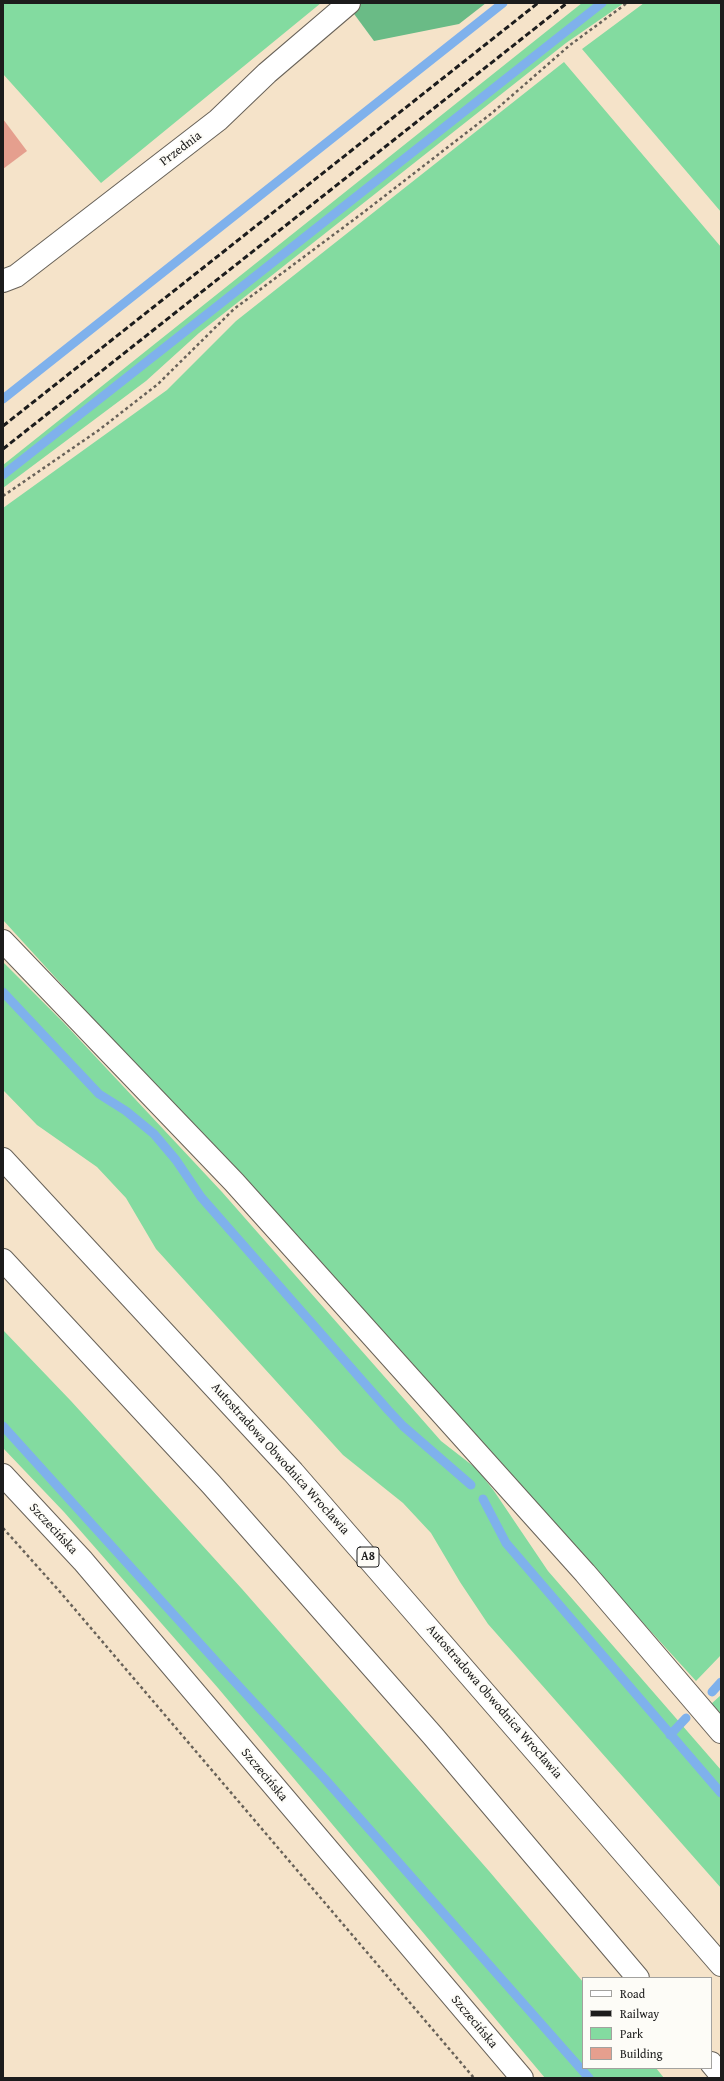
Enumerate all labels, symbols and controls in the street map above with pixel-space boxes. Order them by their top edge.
street label: Przednia [157,128,205,170]
street label: Autostradowa Obwodnica Wrocławia [208,1380,352,1538]
street label: Szczecińska [25,1500,81,1558]
road number: A8 [357,1547,379,1567]
street label: Autostradowa Obwodnica Wrocławia [423,1622,565,1782]
street label: Szczecińska [237,1745,291,1805]
legend [582,1977,712,2069]
text: Road [620,1985,645,2002]
street label: Szczecińska [447,1992,501,2052]
text: Railway [620,2005,659,2022]
text: Park [620,2025,643,2042]
text: Building [620,2045,663,2062]

